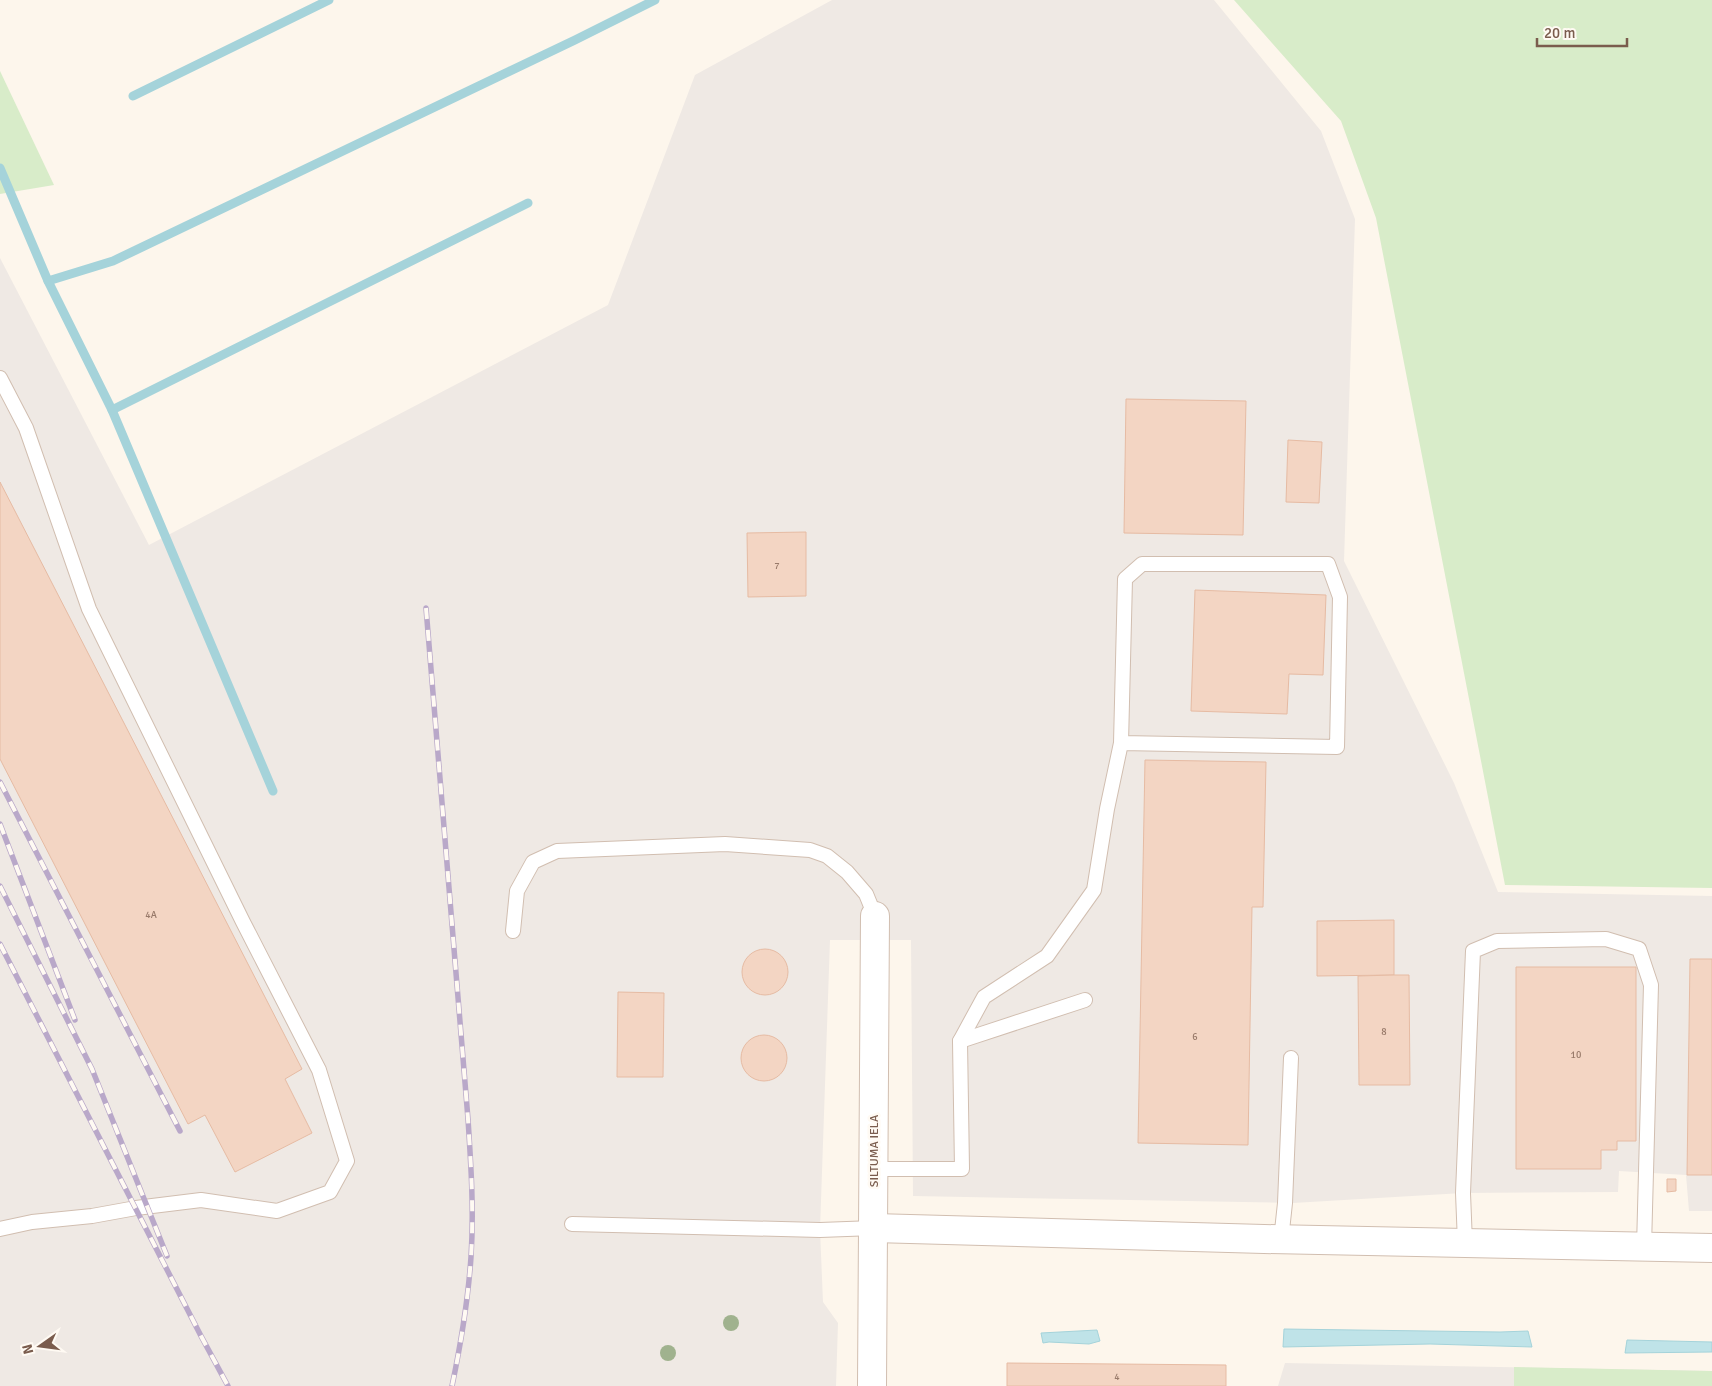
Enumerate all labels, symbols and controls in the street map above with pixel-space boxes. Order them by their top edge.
scale bar [1537,15,1627,47]
text: 20 m [1544,24,1575,42]
house number: 7 [774,560,780,572]
house number: 4A [145,909,157,921]
house number: 8 [1381,1026,1387,1038]
house number: 6 [1192,1031,1198,1043]
house number: 10 [1571,1049,1581,1061]
street label: SILTUMA IELA [867,1114,882,1187]
north arrow [15,1321,65,1371]
text: N [18,1342,37,1356]
house number: 4 [1114,1371,1120,1383]

